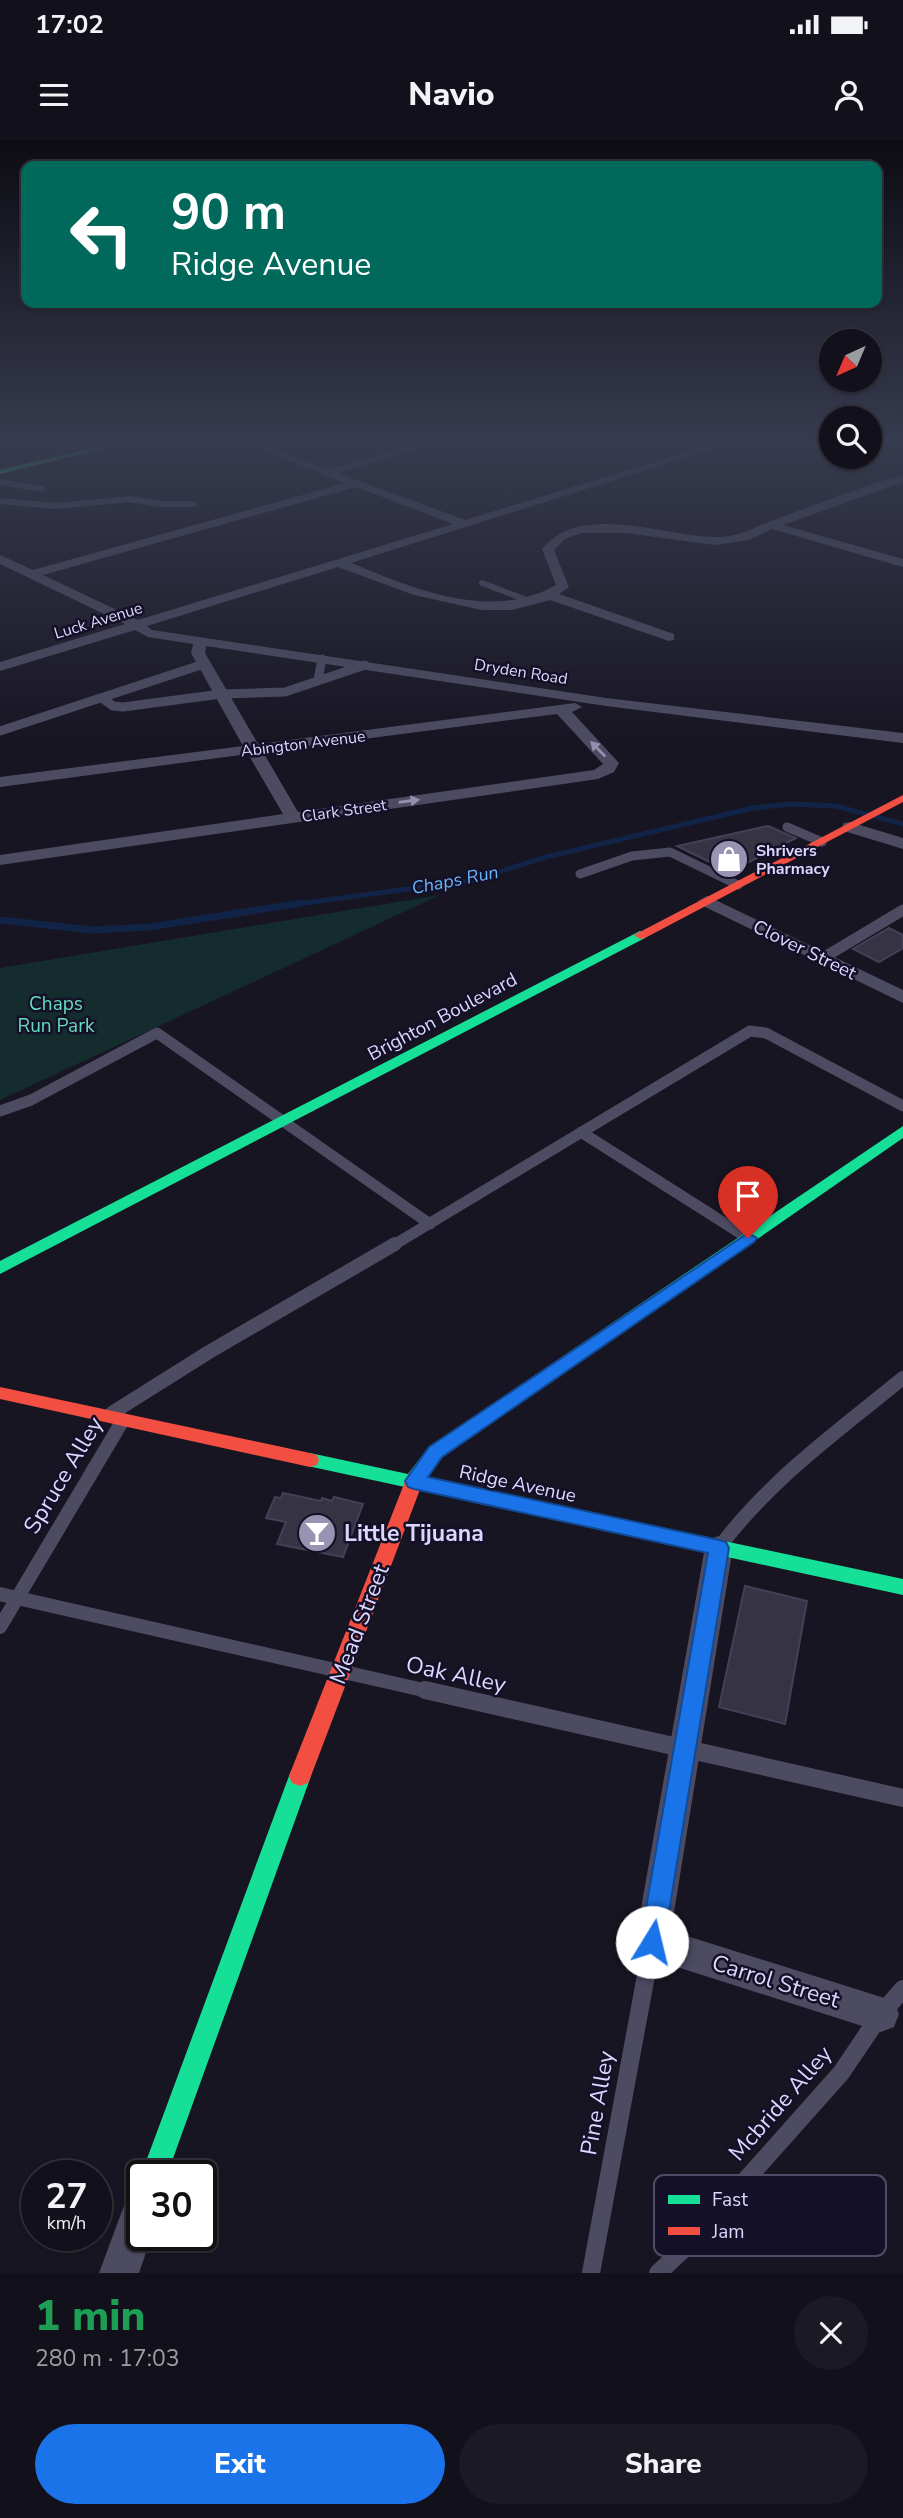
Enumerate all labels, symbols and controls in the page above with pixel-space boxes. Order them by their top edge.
text: 17:02 [35,7,104,42]
text: Navio [408,73,495,116]
icon: menu [35,76,73,114]
icon: person [830,76,868,114]
text: 90 m [171,179,286,246]
icon: left [56,189,147,280]
text: Ridge Avenue [171,243,371,286]
north arrow [819,329,882,392]
map controls [819,329,882,469]
button: search [819,406,882,469]
street label: Luck Avenue [51,597,145,645]
street label: Dryden Road [472,654,569,690]
street label: Abington Avenue [240,725,367,763]
one-way arrow [591,741,607,758]
street label: Clark Street [300,794,388,828]
one-way arrow [398,795,420,806]
shop icon: Shrivers Pharmacy [708,838,750,880]
place label: Shrivers Pharmacy [756,840,830,880]
water label: Chaps Run [410,860,500,900]
street label: Clover Street [749,914,861,986]
street label: Brighton Boulevard [363,966,522,1067]
park label: Chaps Run Park [18,991,95,1039]
pin [718,1166,778,1238]
icon: arrive [729,1177,767,1215]
street label: Spruce Alley [16,1411,111,1540]
street label: Ridge Avenue [457,1459,579,1509]
bar icon: Little Tijuana [296,1512,338,1554]
place label: Little Tijuana [344,1518,484,1549]
street label: Mead Street [322,1559,397,1689]
street label: Oak Alley [403,1649,509,1700]
position arrow [615,1905,689,1979]
street label: Carrol Street [708,1947,844,2016]
street label: Mcbride Alley [722,2039,839,2167]
street label: Pine Alley [573,2048,622,2158]
speed limit sign: 30 [126,2160,217,2251]
text: 27 [45,2173,88,2220]
legend [654,2175,886,2256]
text: Fast [712,2187,748,2213]
text: km/h [47,2211,86,2235]
text: Jam [711,2219,745,2245]
text: 1 min [35,2288,145,2345]
button: close [794,2296,868,2370]
text: 280 m · 17:03 [35,2343,180,2374]
button: Exit [35,2424,445,2504]
button: Share [459,2424,868,2504]

